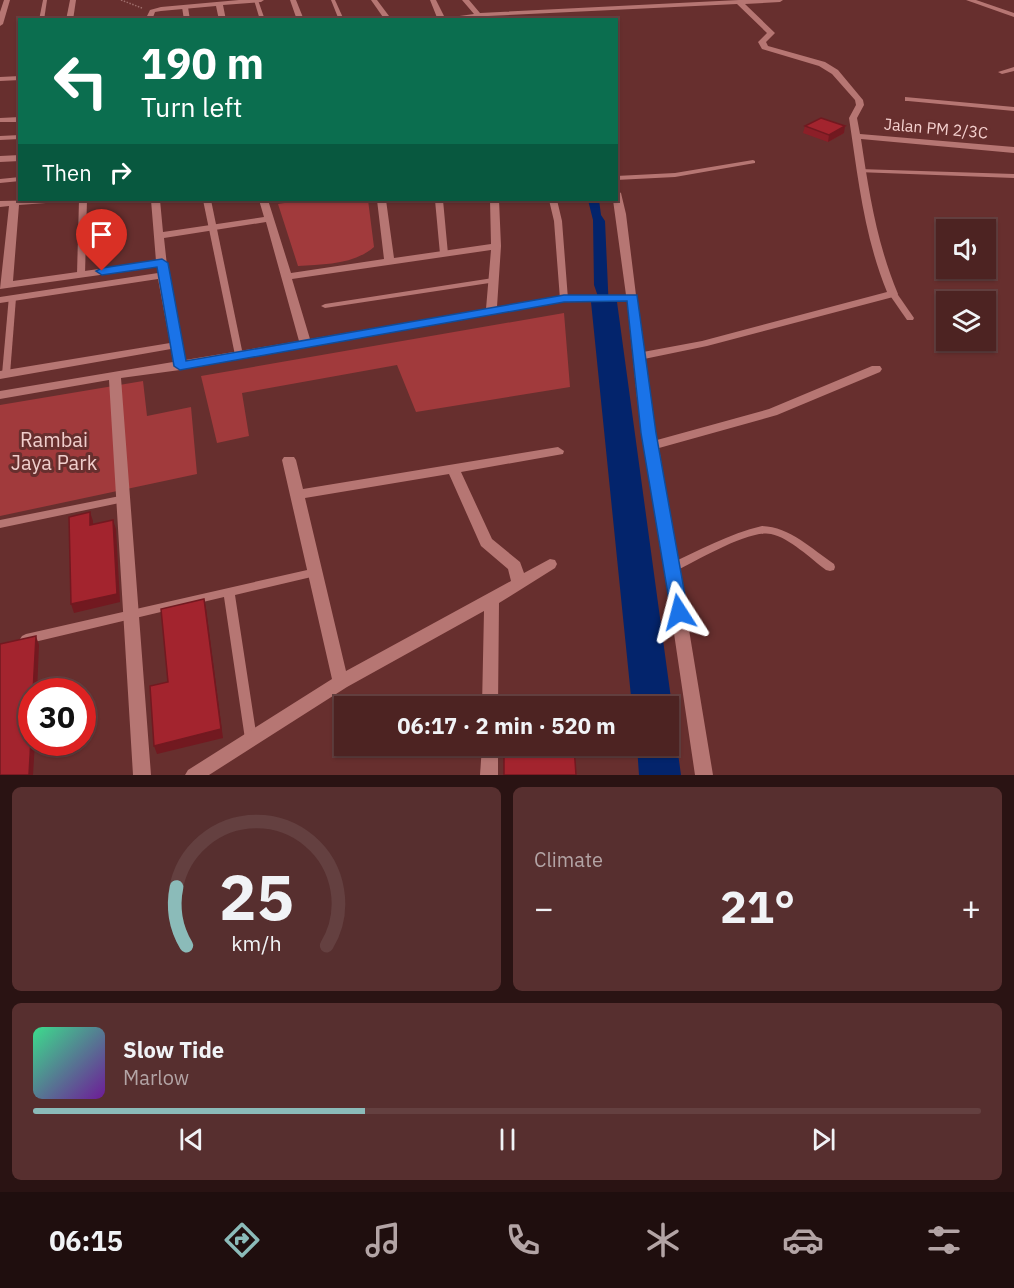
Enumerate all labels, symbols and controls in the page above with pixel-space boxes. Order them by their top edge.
text: 190 m [141,36,264,91]
icon: left [42,42,120,120]
text: Turn left [141,89,242,124]
street label: Jalan PM 2/3C [883,113,989,143]
icon: right [104,156,137,189]
text: Then [42,158,92,187]
pin [76,209,127,271]
icon: arrive [85,218,118,251]
map controls [936,219,996,351]
button: sound [936,219,996,279]
button: layers [936,291,996,351]
park label: Rambai Jaya Park [11,426,98,476]
position arrow [647,580,711,644]
speed limit sign: 30 [18,678,96,756]
text: 06:17 · 2 min · 520 m [397,711,616,740]
text: Climate [534,846,603,873]
text: 25 [219,856,294,937]
text: 21° [720,877,795,935]
text: − [534,886,554,929]
text: + [961,886,981,929]
text: km/h [231,929,282,957]
text: Slow Tide [123,1035,224,1064]
text: Marlow [123,1064,189,1091]
icon: previous [175,1123,208,1156]
icon: pause [491,1123,524,1156]
icon: next [807,1123,840,1156]
icon: directions [221,1219,263,1261]
icon: music [362,1219,404,1261]
icon: phone [502,1219,544,1261]
icon: climate [642,1219,684,1261]
icon: car [782,1219,824,1261]
icon: filters [923,1219,965,1261]
text: 06:15 [49,1223,123,1258]

